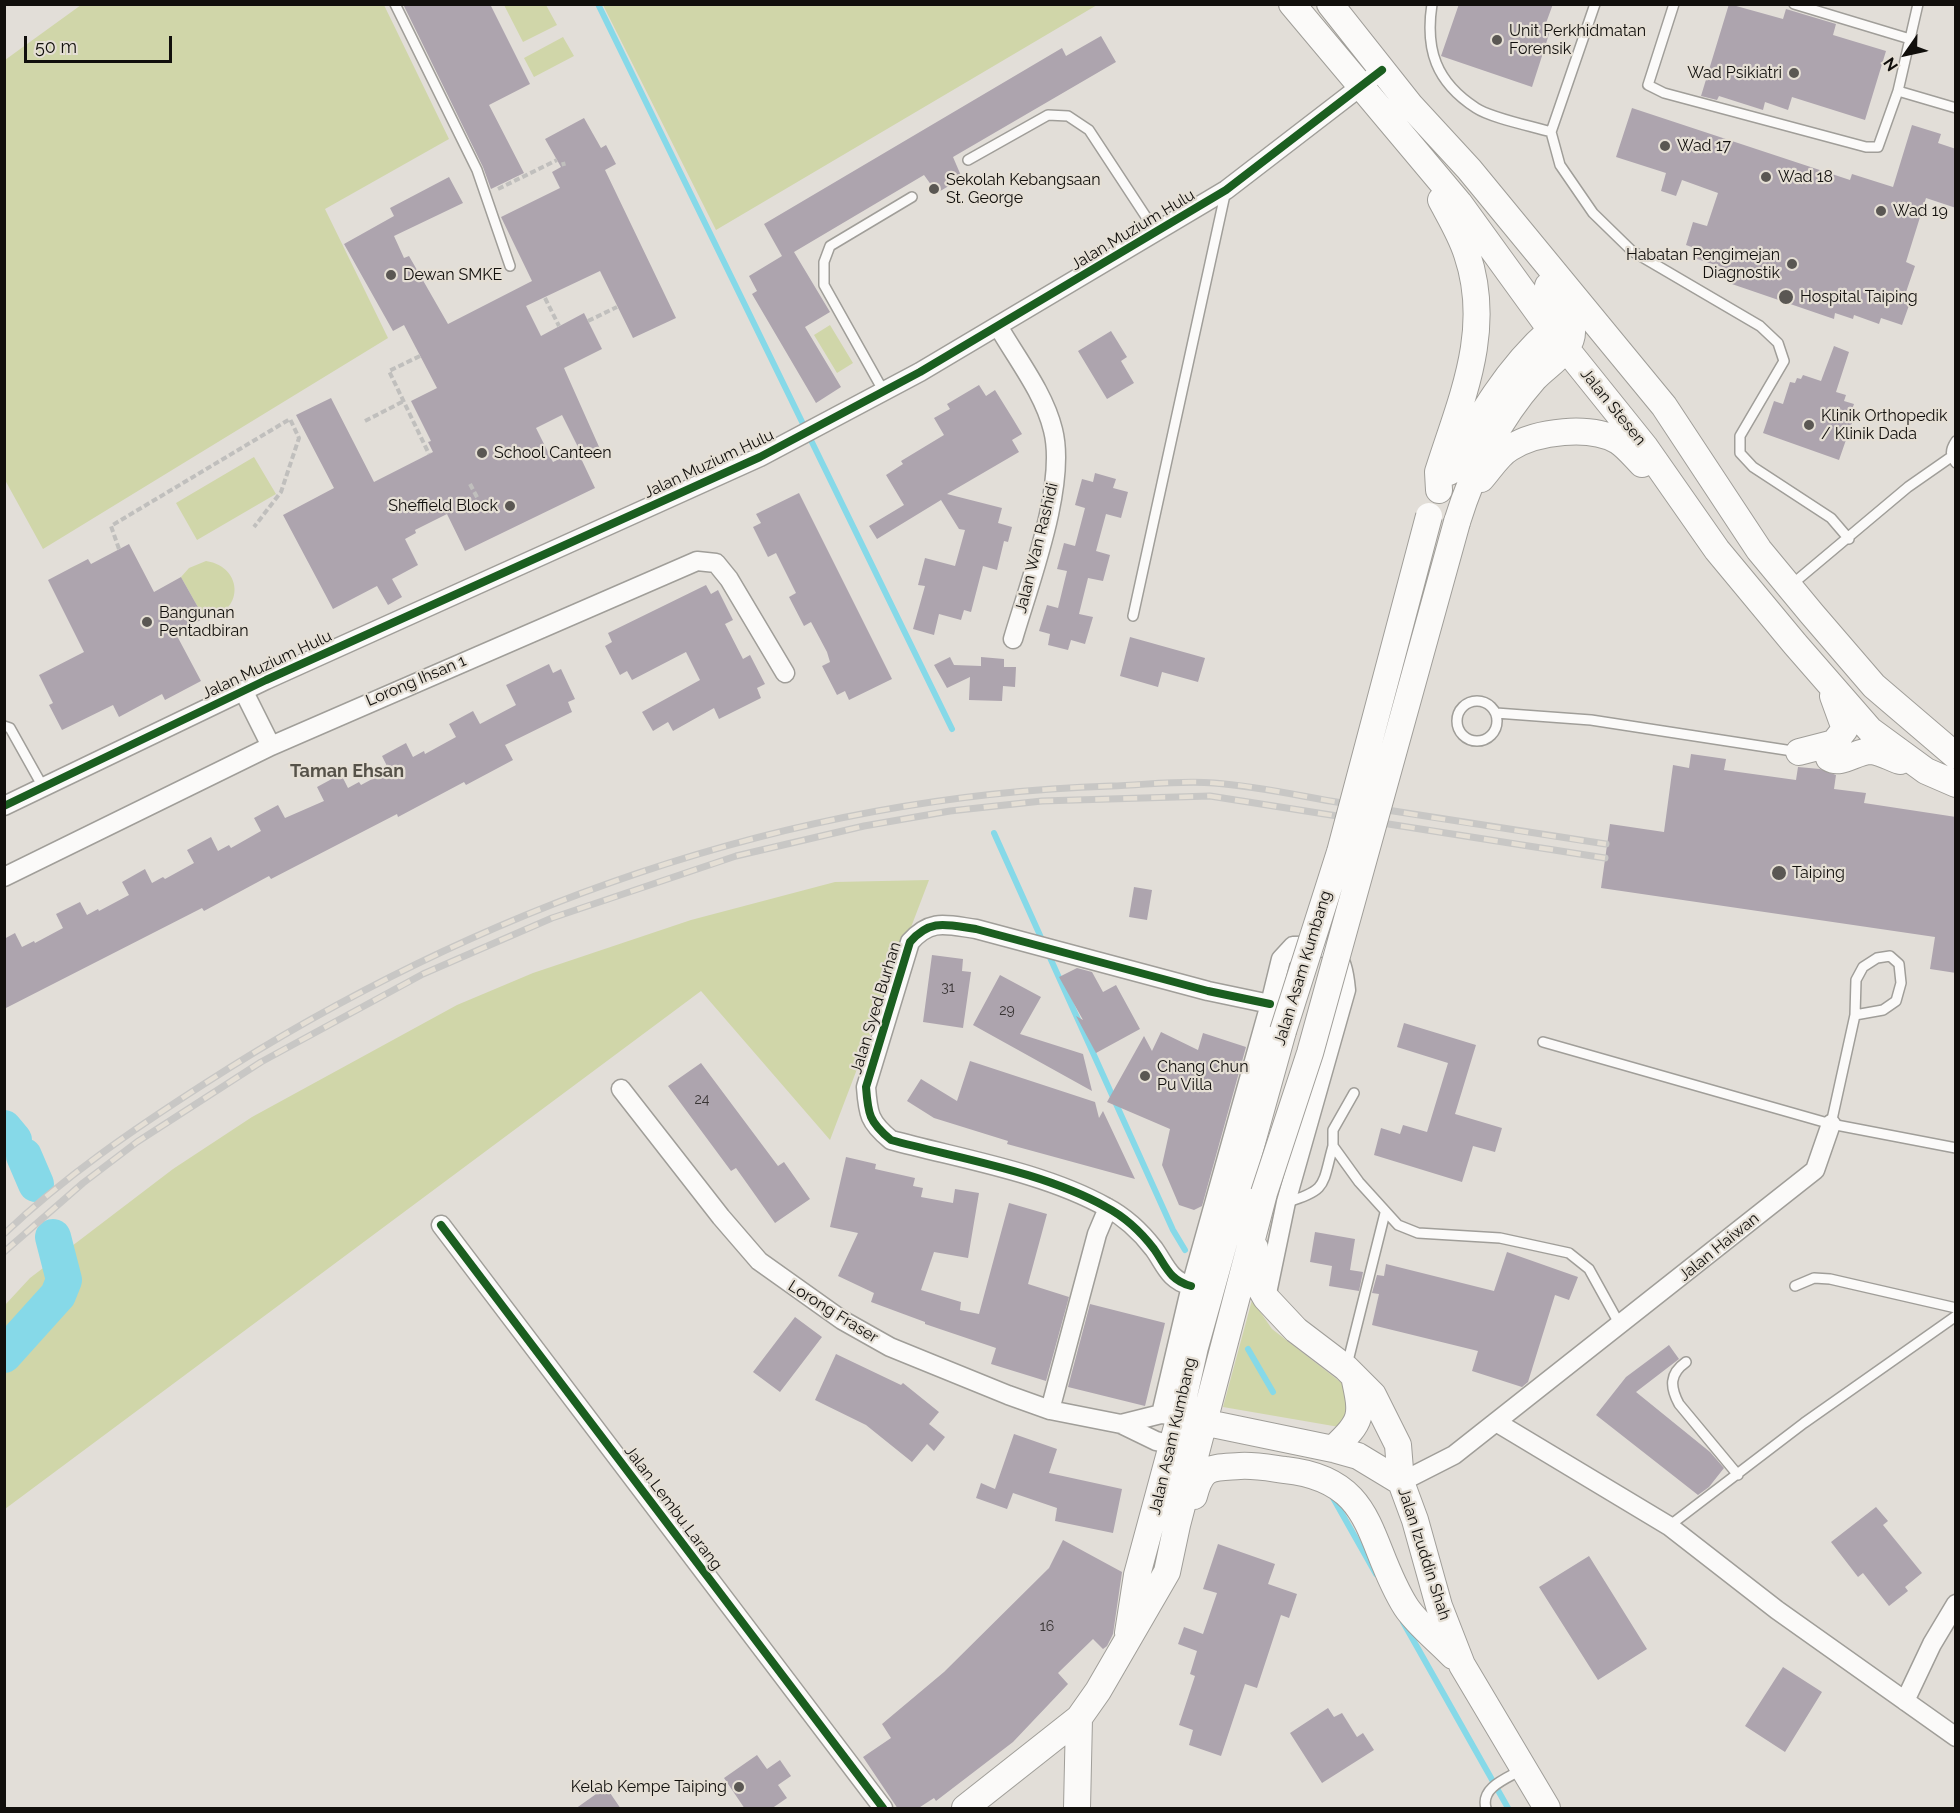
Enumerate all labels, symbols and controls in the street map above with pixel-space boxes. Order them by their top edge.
place label: Unit Perkhidmatan Forensik [1509,21,1646,59]
scale bar [27,24,176,62]
north arrow [1876,24,1936,84]
marker: Unit Perkhidmatan Forensik [1490,33,1504,47]
text: 50 m [35,36,77,57]
text: N [1879,54,1902,75]
place label: Wad Psikiatri [1687,63,1782,83]
marker: Wad Psikiatri [1787,66,1801,80]
place label: Wad 17 [1677,136,1731,156]
marker: Wad 17 [1658,139,1672,153]
place label: Wad 18 [1778,167,1833,187]
place label: Sekolah Kebangsaan St. George [946,170,1101,208]
marker: Wad 18 [1759,170,1773,184]
marker: Sekolah Kebangsaan St. George [927,182,941,196]
street label: Jalan Muzium Hulu [1068,185,1198,275]
place label: Wad 19 [1893,201,1948,221]
marker: Wad 19 [1874,204,1888,218]
place label: Habatan Pengimejan Diagnostik [1626,245,1780,283]
marker: Habatan Pengimejan Diagnostik [1785,257,1799,271]
place label: Dewan SMKE [403,265,502,285]
marker: Dewan SMKE [384,268,398,282]
place label: Hospital Taiping [1800,287,1918,307]
marker: Hospital Taiping [1777,288,1795,306]
street label: Jalan Stesen [1576,365,1650,449]
place label: Klinik Orthopedik / Klinik Dada [1821,406,1947,444]
marker: Klinik Orthopedik / Klinik Dada [1802,418,1816,432]
street label: Jalan Muzium Hulu [641,425,777,503]
place label: School Canteen [494,443,612,463]
marker: School Canteen [475,446,489,460]
street label: Jalan Wan Rashidi [1011,481,1063,615]
place label: Sheffield Block [388,496,498,516]
marker: Sheffield Block [503,499,517,513]
place label: Bangunan Pentadbiran [159,603,248,641]
marker: Bangunan Pentadbiran [140,615,154,629]
street label: Jalan Muzium Hulu [199,626,335,704]
street label: Lorong Ihsan 1 [363,651,469,711]
district label: Taman Ehsan [290,761,404,783]
place label: Taiping [1792,863,1845,883]
marker: Taiping [1770,864,1788,882]
street label: Jalan Asam Kumbang [1270,888,1336,1048]
street label: Jalan Syed Burhan [847,940,905,1076]
house number: 31 [941,980,955,996]
house number: 29 [999,1003,1015,1019]
place label: Chang Chun Pu Villa [1157,1057,1248,1095]
marker: Chang Chun Pu Villa [1138,1069,1152,1083]
house number: 24 [695,1092,709,1108]
street label: Jalan Haiwan [1675,1209,1763,1285]
street label: Lorong Fraser [784,1277,882,1347]
street label: Jalan Asam Kumbang [1146,1356,1200,1516]
street label: Jalan Lembu Larang [620,1442,726,1574]
street label: Jalan Izuddin Shah [1394,1485,1454,1623]
house number: 16 [1040,1619,1054,1635]
place label: Kelab Kempe Taiping [571,1777,727,1797]
marker: Kelab Kempe Taiping [732,1780,746,1794]

